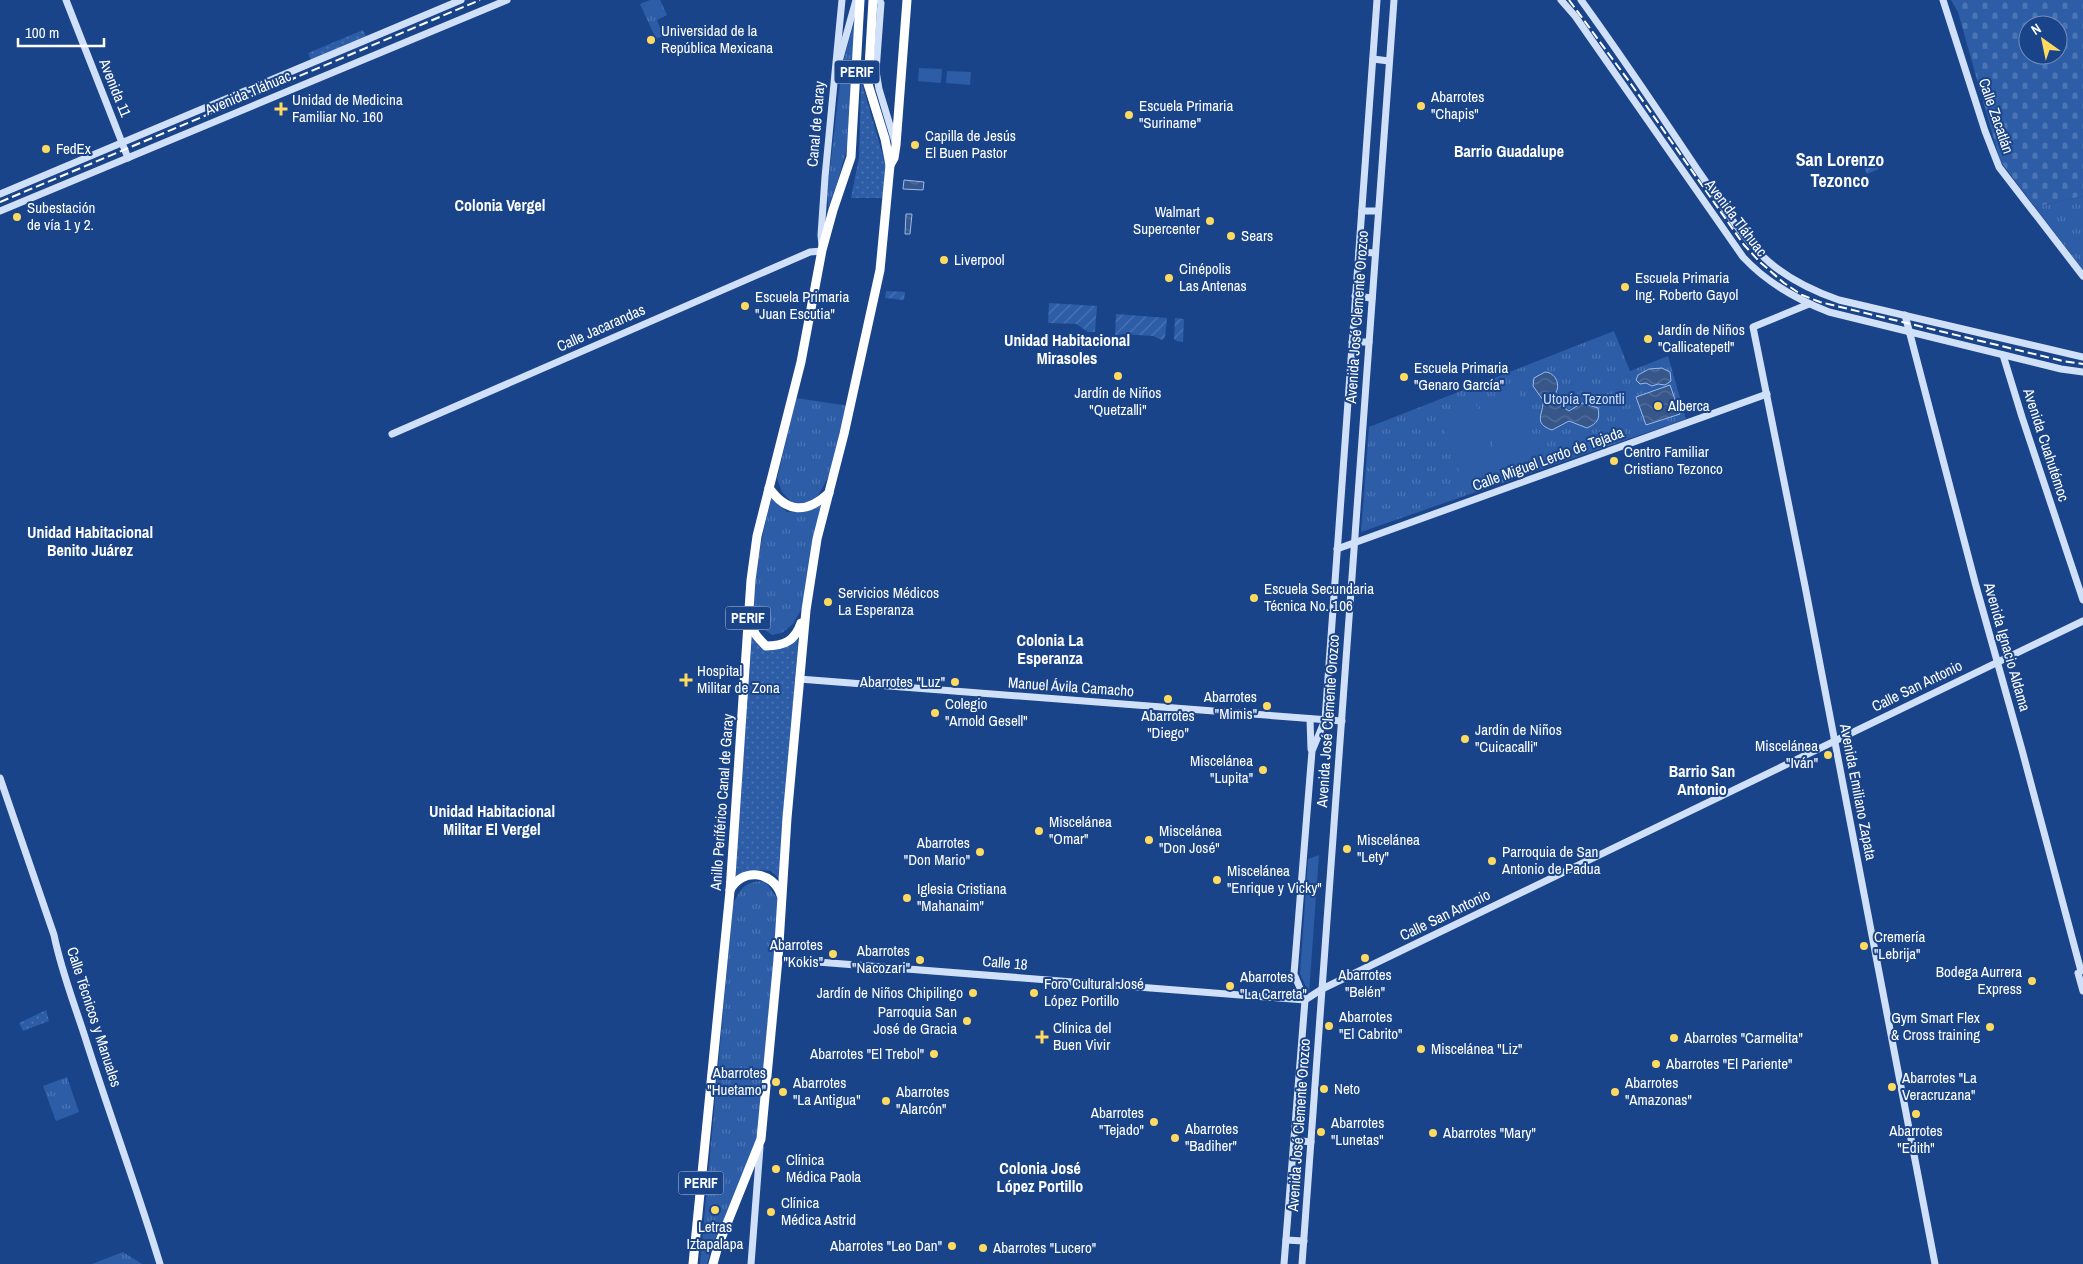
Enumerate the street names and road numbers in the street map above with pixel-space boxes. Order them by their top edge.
street label: Avenida 11 [94,55,137,120]
road number: PERIF [834,61,880,84]
street label: Avenida Tláhuac [200,65,294,121]
street label: Calle Zacatlán [1974,75,2019,156]
street label: Canal de Garay [801,79,830,168]
street label: Avenida Tláhuac [1700,174,1772,261]
street label: Avenida José Clemente Orozco [1340,230,1373,405]
street label: Calle Jacarandas [553,299,648,356]
street label: Avenida Cuahutémoc [2018,384,2075,504]
street label: Calle Miguel Lerdo de Tejada [1469,421,1627,496]
street label: Avenida Ignacio Aldama [1979,579,2036,714]
road number: PERIF [726,606,770,630]
street label: Avenida José Clemente Orozco [1311,634,1344,809]
street label: Calle San Antonio [1868,654,1966,717]
street label: Manuel Ávila Camacho [1007,672,1135,701]
street label: Anillo Periférico Canal de Garay [705,712,738,892]
street label: Avenida Emiliano Zapata [1835,721,1882,862]
street label: Calle San Antonio [1396,883,1494,946]
street label: Calle Técnicos y Manuales [62,944,127,1090]
street label: Calle 18 [982,950,1029,975]
street label: Avenida José Clemente Orozco [1282,1038,1315,1213]
road number: PERIF [678,1172,724,1194]

